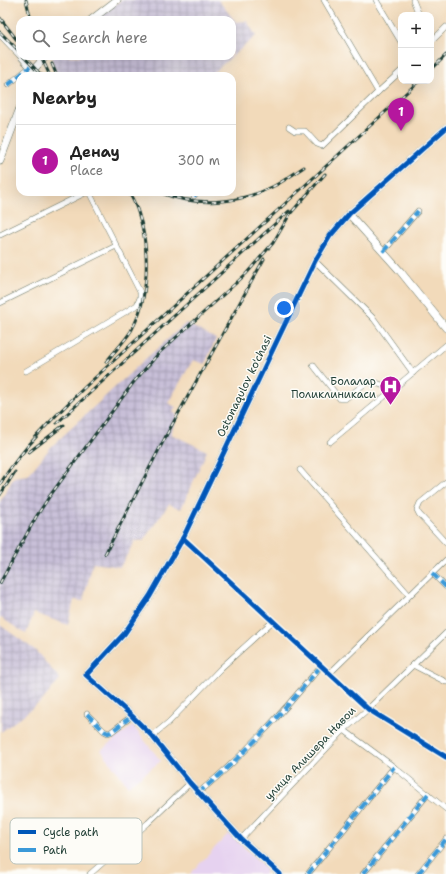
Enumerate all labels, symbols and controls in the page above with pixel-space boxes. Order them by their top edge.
map controls [398,12,434,84]
button: + [398,12,434,48]
search box [16,16,236,60]
icon: search [30,27,52,49]
text: Search here [62,28,148,48]
button: − [398,48,434,84]
text: Nearby [32,87,97,109]
pin: 1 [388,98,414,131]
text: Денау [70,142,120,162]
text: 1 [42,152,48,169]
text: 300 m [177,152,220,169]
text: Place [70,162,103,179]
your location [274,298,294,318]
street label: Ostonaqulov ko'chasi [213,333,276,439]
place label: Болалар Поликлиникаси [291,374,376,402]
hospital icon: Болалар Поликлиникаси [378,374,404,407]
street label: улица Алишера Навои [262,703,359,804]
legend [10,818,142,864]
text: Cycle path [43,825,99,840]
text: Path [43,843,67,858]

